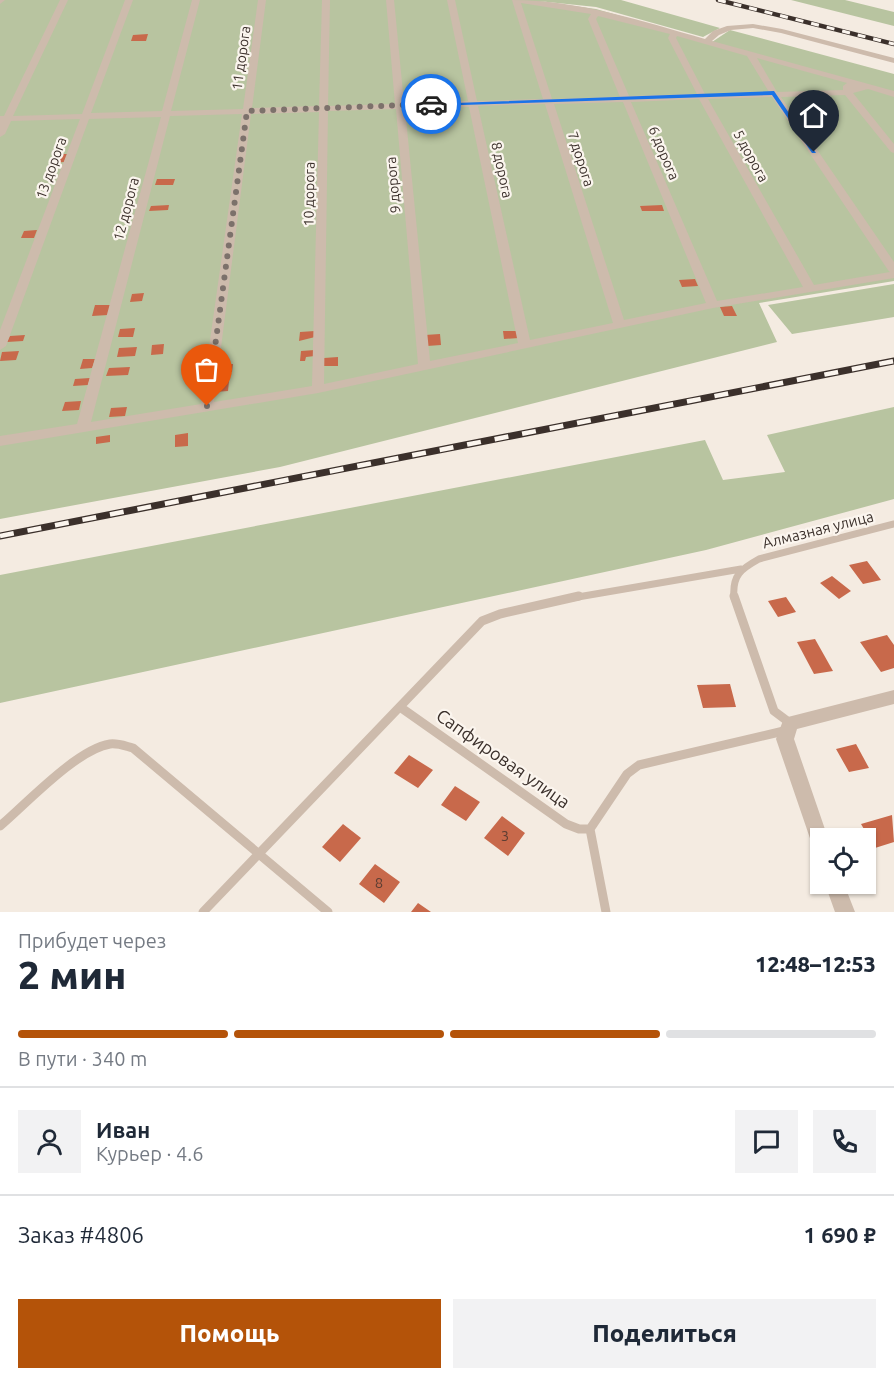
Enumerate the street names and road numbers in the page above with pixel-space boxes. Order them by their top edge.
street label: 11 дорога [229,25,253,91]
street label: 6 дорога [646,124,682,182]
street label: 5 дорога [730,127,772,185]
street label: 7 дорога [565,130,597,188]
street label: 13 дорога [32,135,70,201]
street label: 8 дорога [488,141,516,199]
street label: 9 дорога [383,156,403,214]
street label: 10 дорога [300,162,318,226]
street label: 12 дорога [110,176,142,242]
street label: Алмазная улица [761,508,875,552]
street label: Сапфировая улица [433,705,574,812]

